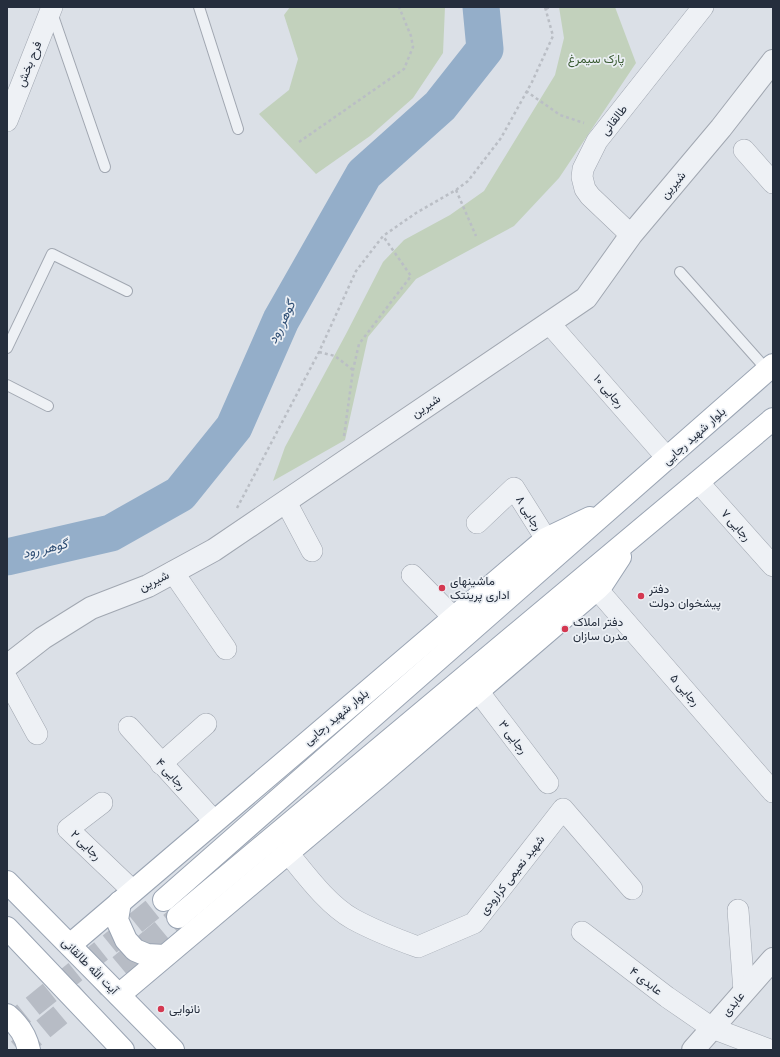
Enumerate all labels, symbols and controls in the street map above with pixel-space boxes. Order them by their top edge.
street label: فرح بخش [13,39,46,90]
park label: پارک سیمرغ [568,51,624,68]
street label: طالقانی [597,101,631,139]
street label: شیرین [657,168,689,202]
water label: گوهر رود [264,296,300,346]
street label: رجایی ۱۰ [590,371,628,411]
street label: شیرین [408,391,444,421]
street label: بلوار شهید رجایی [659,403,729,469]
street label: رجایی ۸ [512,493,546,533]
street label: رجایی ۷ [717,506,755,544]
water label: گوهر رود [21,535,71,562]
street label: شیرین [136,567,172,595]
place label: ماشینهای اداری پرینتک [450,573,510,603]
place label: دفتر پیشخوان دولت [648,581,721,611]
marker: ماشینهای اداری پرینتک [437,583,447,593]
marker: دفتر پیشخوان دولت [636,591,646,601]
place label: دفتر املاک مدرن سازان [573,614,628,644]
marker: دفتر املاک مدرن سازان [560,624,570,634]
street label: رجایی ۵ [667,670,703,710]
street label: بلوار شهید رجایی [300,685,372,749]
street label: رجایی ۳ [495,717,531,757]
street label: رجایی ۴ [152,755,190,793]
street label: رجایی ۲ [67,826,105,864]
street label: شهید نعیمی کرارودی [476,832,548,918]
street label: آیت الله طالقانی [58,934,123,999]
street label: عابدی ۴ [626,963,666,999]
street label: عابدی [718,988,748,1020]
place label: نانوایی [169,1001,200,1017]
marker: نانوایی [156,1004,166,1014]

